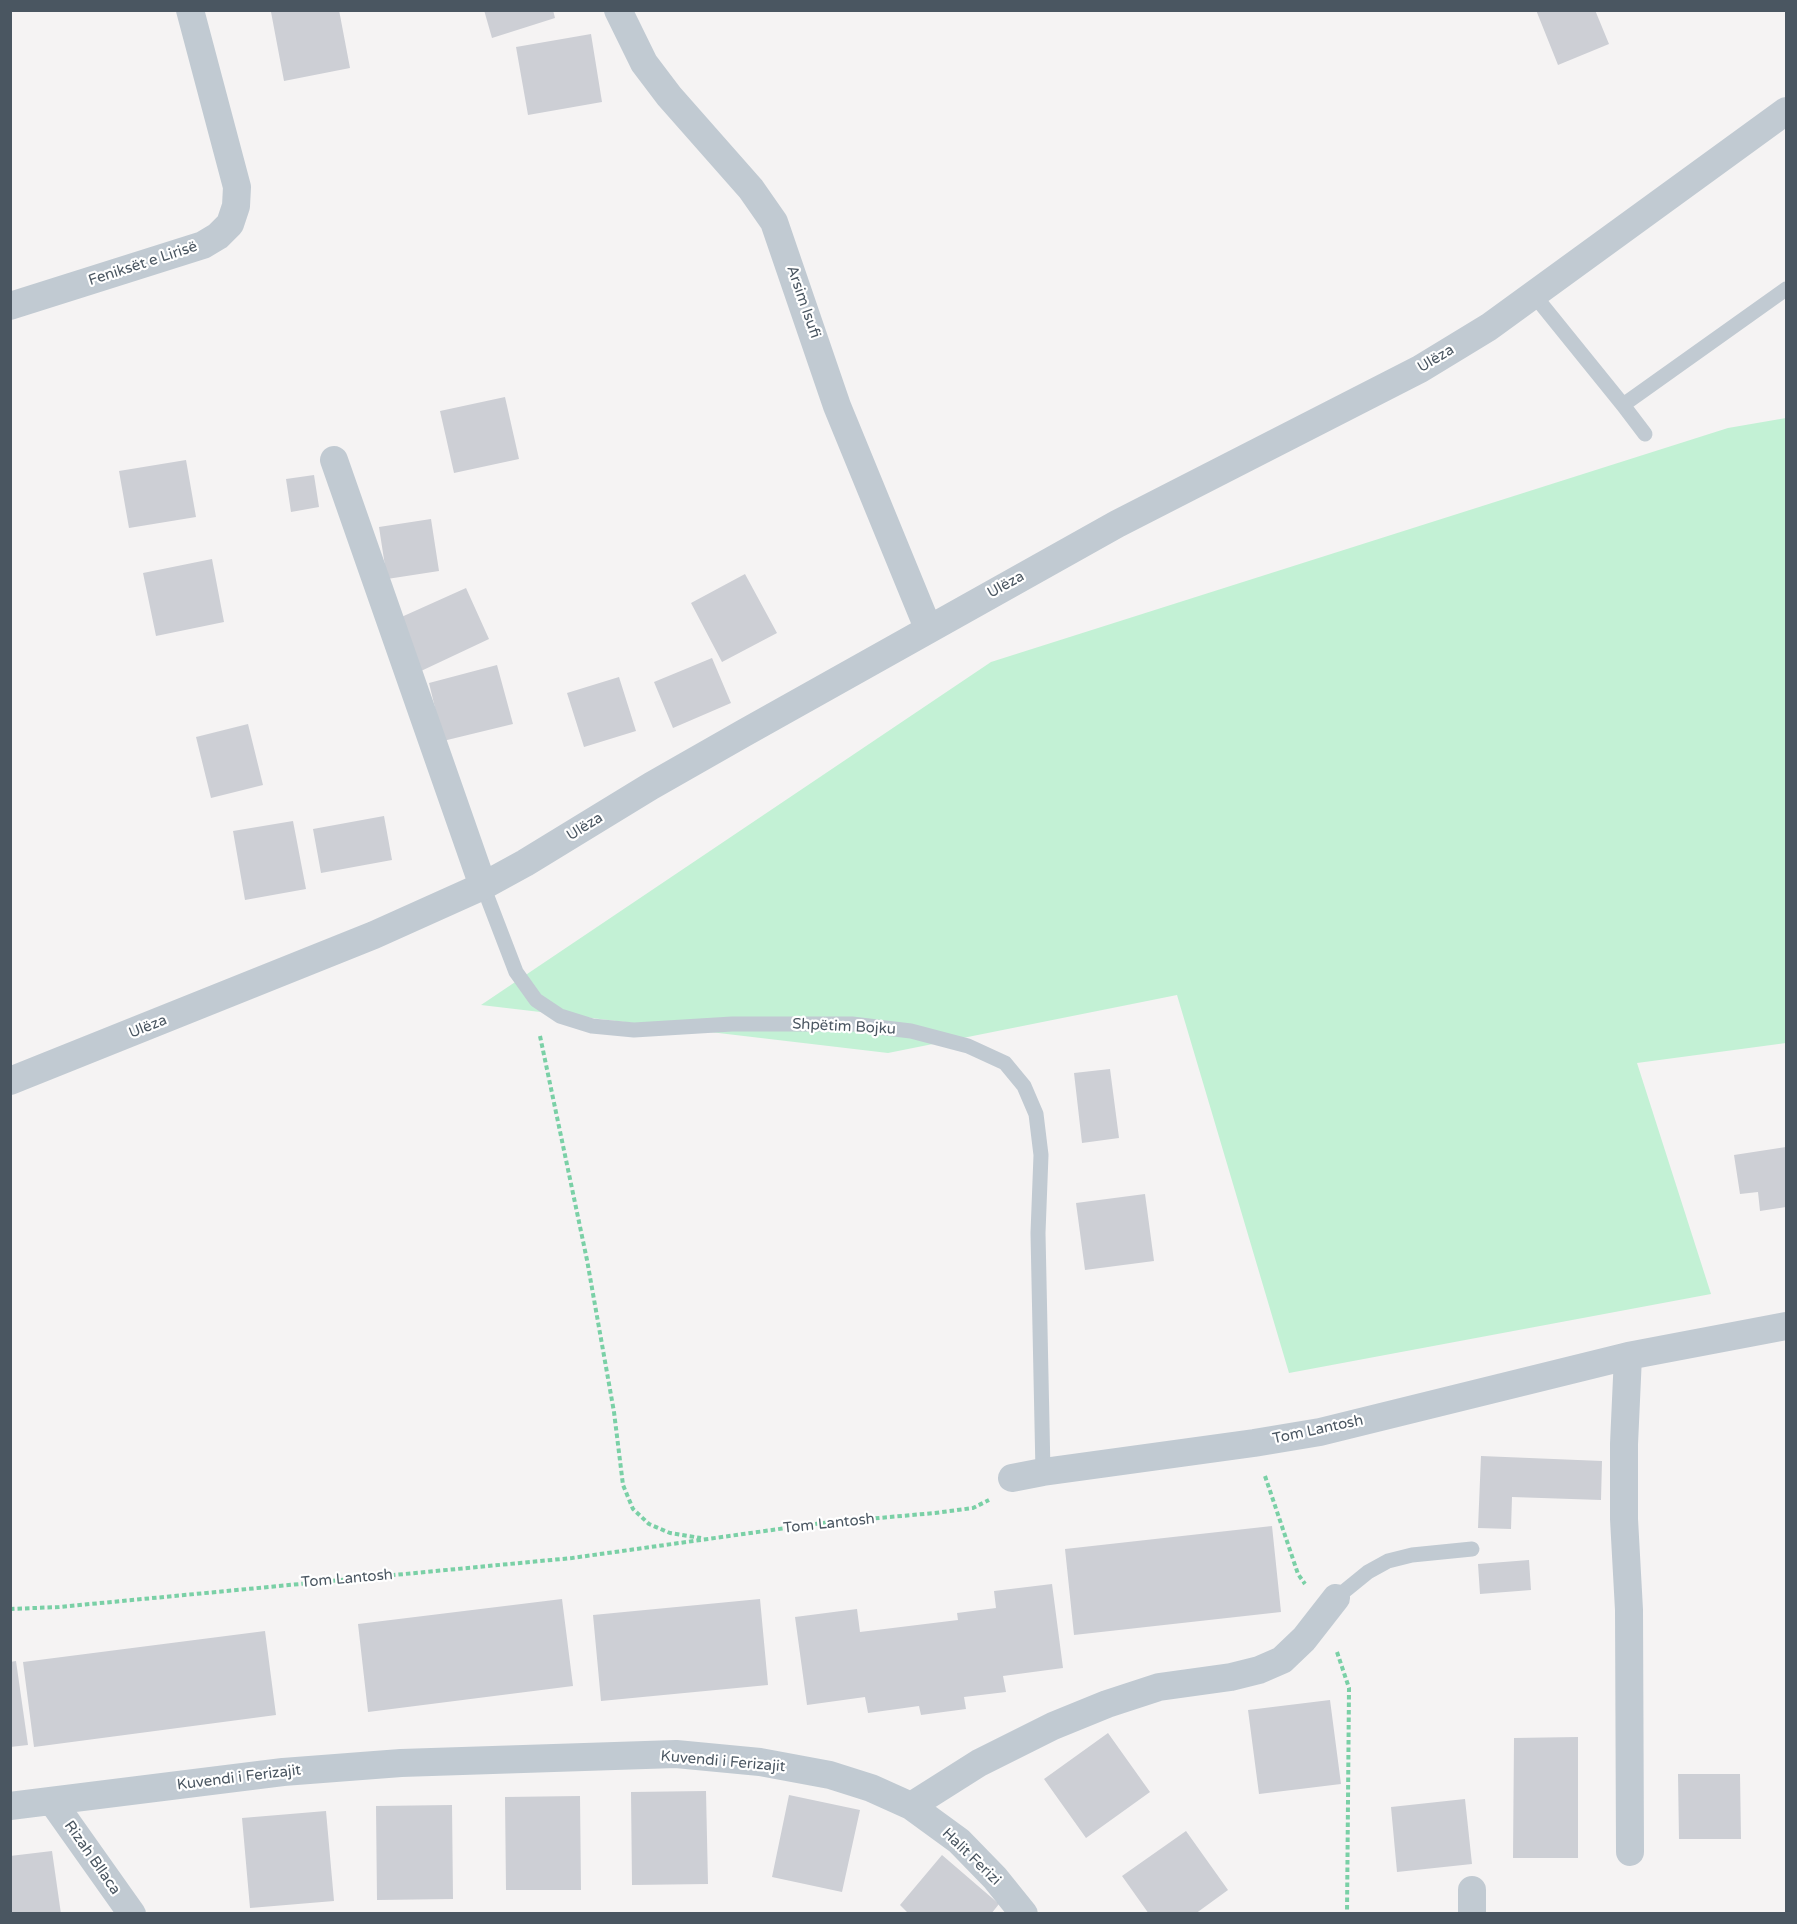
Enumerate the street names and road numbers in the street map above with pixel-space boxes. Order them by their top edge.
street label: Feniksët e Lirisë [86,238,200,290]
street label: Arsim Isufi [782,263,824,341]
street label: Ulëza [1415,341,1457,377]
street label: Ulëza [984,568,1028,602]
street label: Ulëza [564,809,606,845]
street label: Ulëza [126,1011,170,1043]
street label: Shpëtim Bojku [792,1015,896,1039]
street label: Tom Lantosh [1271,1412,1365,1448]
street label: Tom Lantosh [782,1510,876,1538]
street label: Tom Lantosh [300,1566,394,1592]
street label: Kuvendi i Ferizajit [660,1748,786,1776]
street label: Kuvendi i Ferizajit [176,1761,302,1795]
street label: Rizah Bllaca [60,1818,124,1898]
street label: Halit Ferizi [938,1825,1004,1889]

